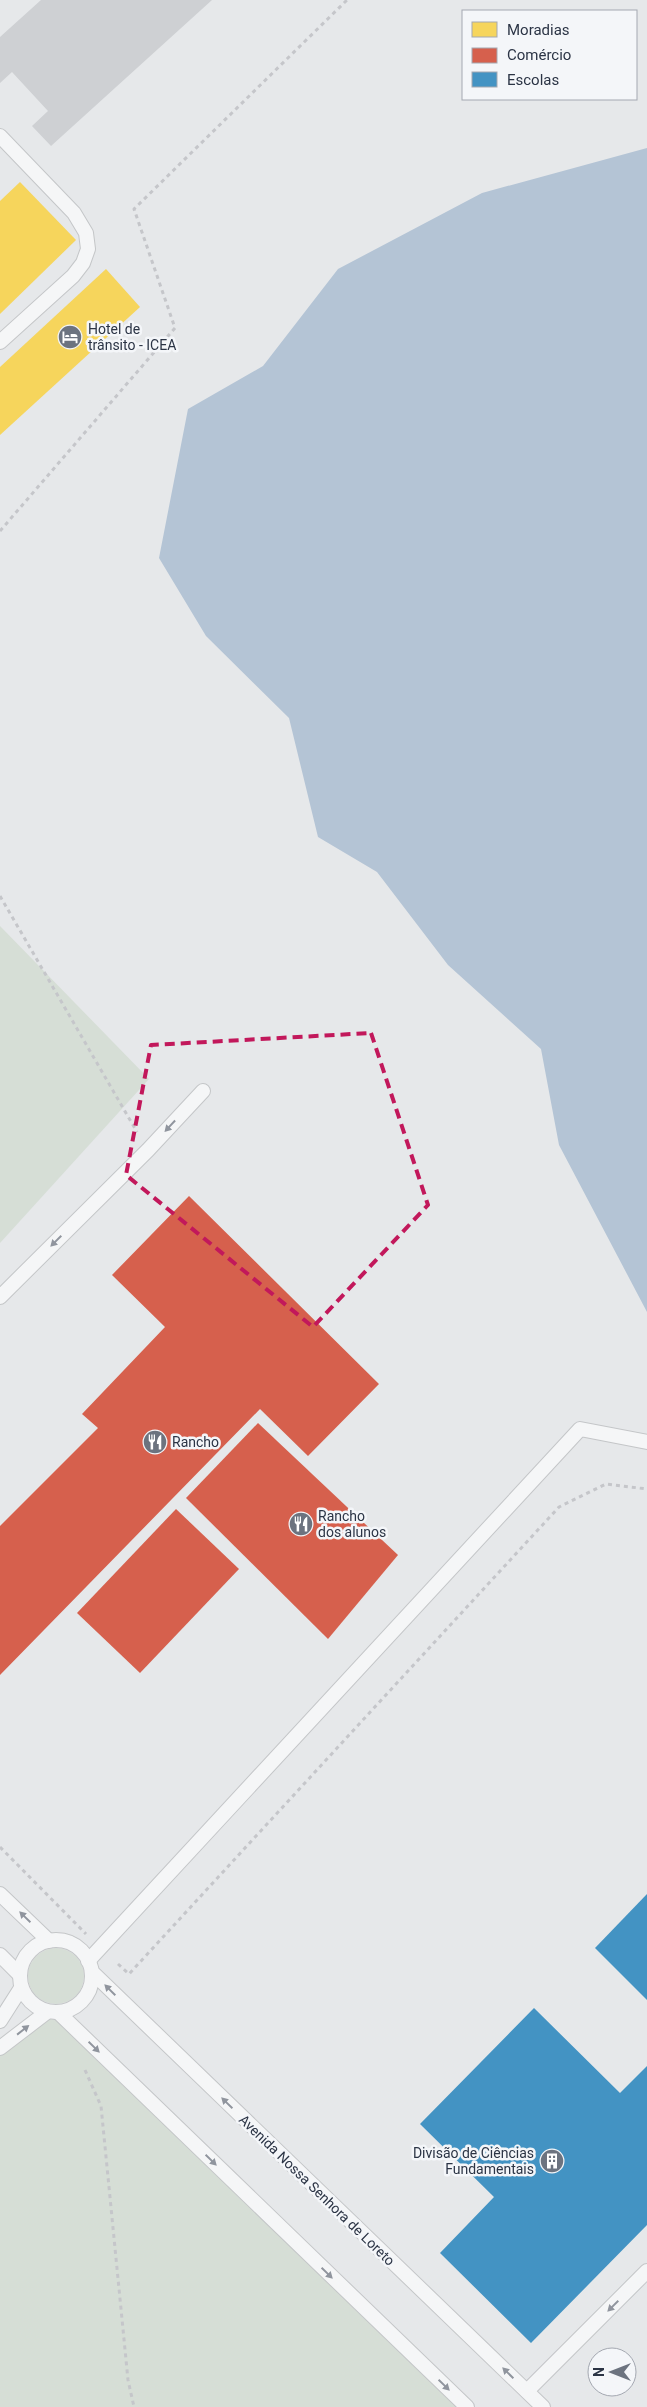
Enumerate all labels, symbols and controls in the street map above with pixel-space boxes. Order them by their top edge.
legend [462,10,637,100]
text: Moradias [507,21,570,39]
text: Comércio [507,46,571,64]
text: Escolas [507,71,559,89]
place label: Hotel de trânsito - ICEA [88,321,176,353]
hotel icon: Hotel de trânsito - ICEA [57,324,83,350]
one-way arrow [164,1120,176,1132]
one-way arrow [50,1235,62,1247]
restaurant icon: Rancho [142,1429,168,1455]
place label: Rancho [172,1434,219,1450]
place label: Rancho dos alunos [318,1508,386,1540]
restaurant icon: Rancho dos alunos [288,1511,314,1537]
one-way arrow [19,1911,31,1923]
one-way arrow [104,1984,116,1996]
one-way arrow [16,2025,30,2035]
one-way arrow [88,2041,100,2053]
one-way arrow [221,2097,233,2109]
street label: Avenida Nossa Senhora de Loreto [236,2111,398,2269]
place label: Divisão de Ciências Fundamentais [413,2145,534,2177]
building icon: Divisão de Ciências Fundamentais [539,2148,565,2174]
one-way arrow [204,2154,216,2166]
one-way arrow [321,2266,333,2278]
one-way arrow [607,2300,619,2312]
north arrow [587,2347,637,2397]
one-way arrow [502,2367,514,2379]
text: N [591,2367,607,2377]
one-way arrow [438,2379,450,2391]

